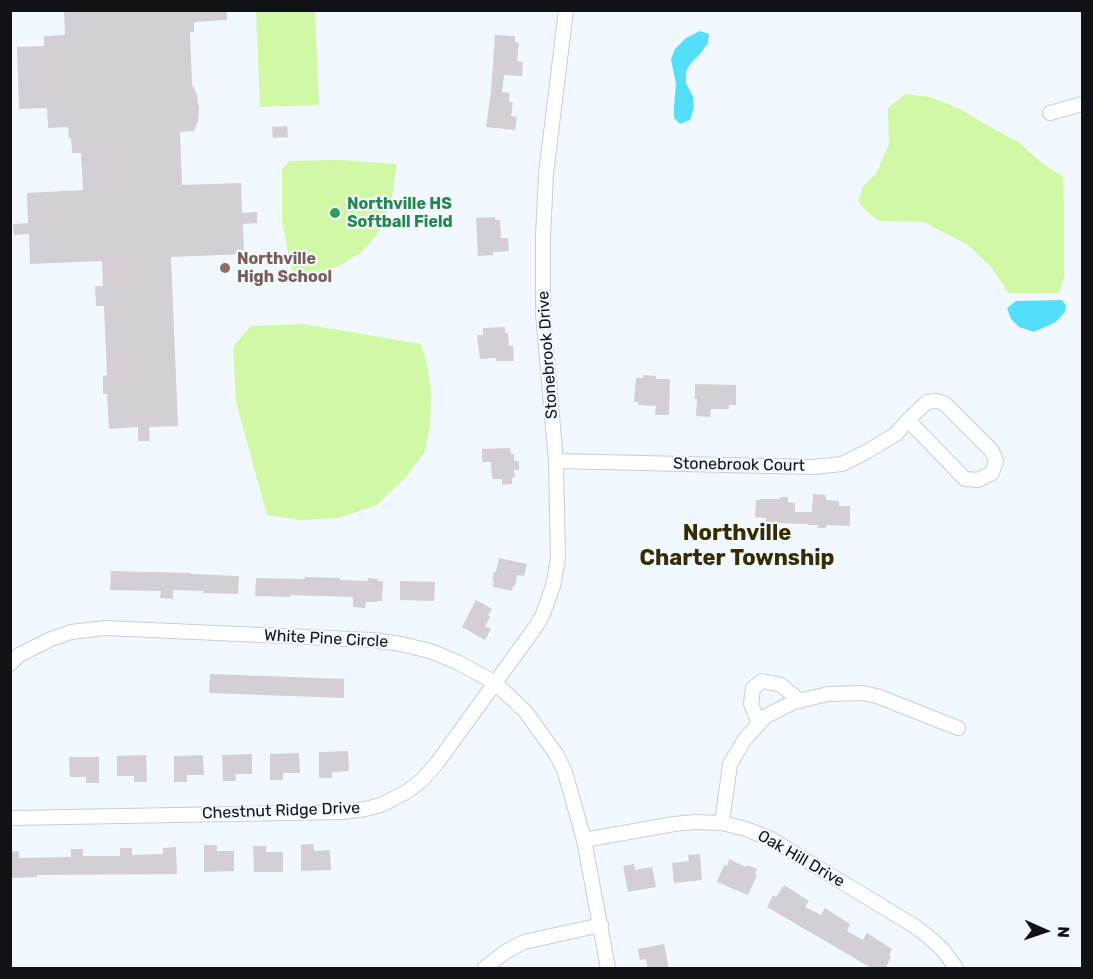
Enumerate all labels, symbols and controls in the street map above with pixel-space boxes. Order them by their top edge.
place label: Northville HS Softball Field [347,194,453,232]
marker: Northville HS Softball Field [328,206,342,220]
place label: Northville High School [237,249,332,287]
marker: Northville High School [218,261,232,275]
street label: Stonebrook Drive [534,290,562,420]
street label: Stonebrook Court [673,454,805,476]
district label: Northville Charter Township [640,521,834,572]
street label: White Pine Circle [263,626,389,652]
street label: Chestnut Ridge Drive [202,799,360,823]
street label: Oak Hill Drive [754,826,848,892]
north arrow [1015,901,1075,961]
text: N [1054,926,1073,938]

